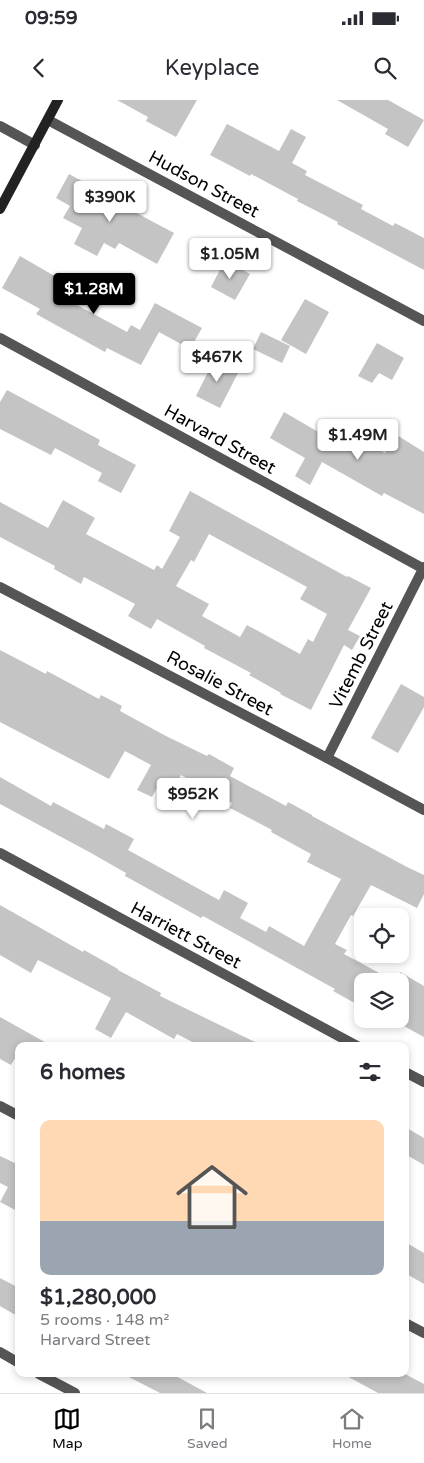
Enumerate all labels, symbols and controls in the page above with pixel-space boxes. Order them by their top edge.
text: 09:59 [25,7,78,29]
icon: back [25,54,53,82]
icon: search [371,54,399,82]
text: Keyplace [165,55,259,81]
street label: Hudson Street [145,146,263,222]
pin: $390K [75,180,145,223]
text: $390K [85,187,135,207]
pin: $1.05M [189,238,271,280]
text: $1.05M [200,244,260,264]
pin: $1.28M [53,272,135,315]
text: $1.28M [64,279,124,299]
pin: $467K [182,340,252,383]
text: $467K [192,347,242,367]
street label: Harvard Street [160,399,280,479]
pin: $1.49M [317,418,399,461]
text: $1.49M [328,425,388,445]
street label: Vitemb Street [324,597,398,712]
street label: Rosalie Street [163,646,277,720]
pin: $952K [158,778,228,820]
text: $952K [168,784,218,804]
street label: Harriett Street [127,897,245,973]
map controls [354,908,409,1028]
button: locate [354,908,409,963]
button: layers [354,973,409,1028]
icon: filters [356,1058,384,1086]
text: 6 homes [40,1060,125,1085]
icon: home [167,1152,257,1242]
text: $1,280,000 [40,1285,156,1310]
text: 5 rooms · 148 m² [40,1310,169,1330]
text: Harvard Street [40,1330,150,1350]
tab: Map [52,1405,83,1452]
tab: Saved [187,1405,228,1452]
tab: Home [332,1405,372,1452]

